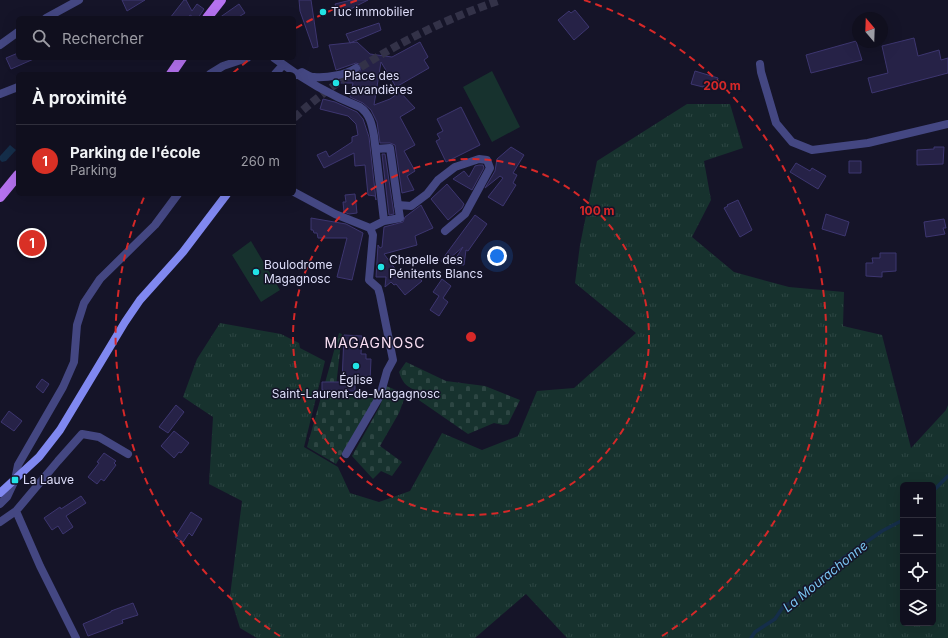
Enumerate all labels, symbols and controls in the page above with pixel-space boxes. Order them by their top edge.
place label: Tuc immobilier [331,4,414,19]
marker: Tuc immobilier [318,7,328,17]
north arrow [852,12,888,48]
search box [16,16,296,60]
icon: search [30,27,52,49]
text: Rechercher [62,29,144,48]
place label: Place des Lavandières [344,68,413,97]
marker: Place des Lavandières [331,78,341,88]
text: 200 m [703,78,741,93]
text: À proximité [32,88,127,108]
text: Parking de l'école [70,143,200,162]
text: 1 [42,153,48,169]
text: 260 m [241,153,280,169]
text: Parking [70,162,117,178]
text: 100 m [579,203,615,218]
pin: 1 [19,228,45,258]
your location [487,246,507,266]
place label: Chapelle des Pénitents Blancs [389,252,483,281]
place label: Boulodrome Magagnosc [264,257,333,286]
marker: Chapelle des Pénitents Blancs [376,262,386,272]
marker: Boulodrome Magagnosc [251,267,261,277]
centre of rings [464,330,478,344]
district label: MAGAGNOSC [324,334,426,351]
marker: Église Saint-Laurent-de-Magagnosc [351,361,361,371]
place label: Église Saint-Laurent-de-Magagnosc [272,372,440,401]
place label: La Lauve [23,472,74,487]
marker: La Lauve [10,475,20,485]
map controls [900,482,936,626]
button: + [900,482,936,518]
button: − [900,518,936,554]
water label: La Mourachonne [779,537,871,615]
button: locate [900,554,936,590]
button: layers [900,590,936,626]

